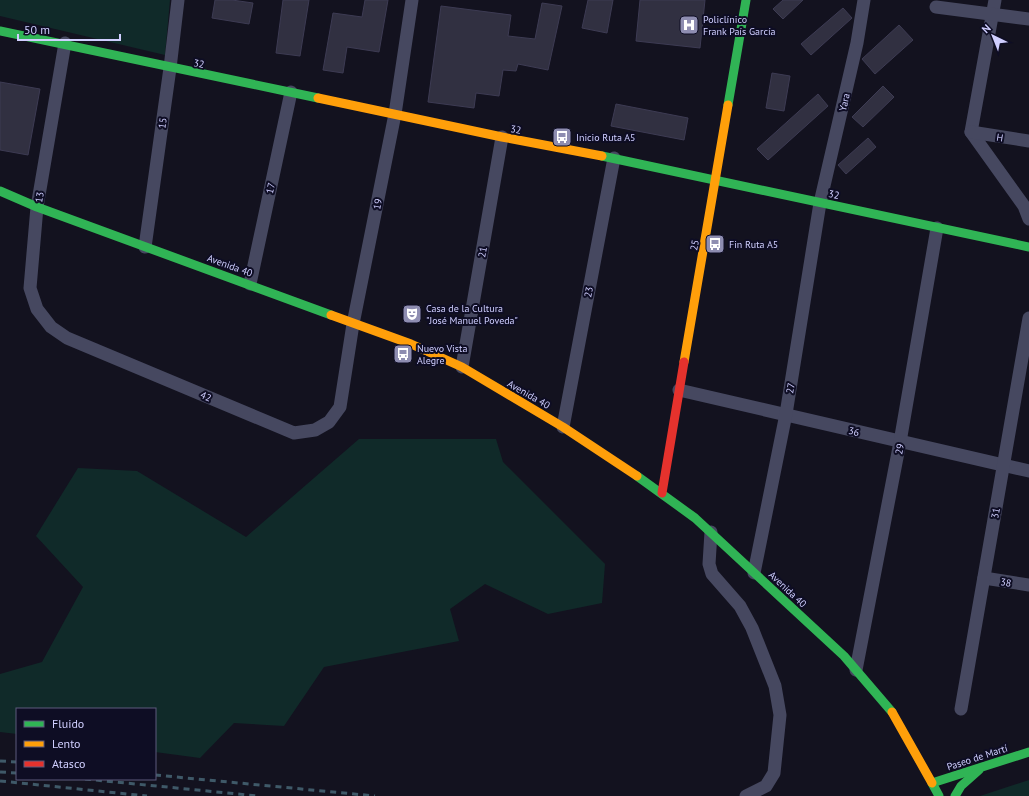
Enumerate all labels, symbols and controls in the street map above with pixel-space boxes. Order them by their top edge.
place label: Policlínico Frank País García [703,13,776,38]
hospital icon: Policlínico Frank País García [678,14,700,36]
scale bar [18,16,120,42]
north arrow [973,16,1013,56]
text: N [979,21,994,36]
text: 50 m [24,22,50,37]
street label: 32 [192,56,205,71]
street label: Yara [836,92,853,112]
street label: 15 [155,117,170,129]
street label: 32 [510,122,522,137]
bus stop icon: Inicio Ruta A5 [551,126,573,148]
place label: Inicio Ruta A5 [576,131,636,144]
street label: H [996,131,1004,144]
street label: 17 [263,181,278,195]
street label: 32 [827,187,841,202]
street label: 13 [32,191,47,203]
street label: 19 [370,198,385,211]
bus stop icon: Fin Ruta A5 [704,233,726,255]
place label: Fin Ruta A5 [729,238,778,251]
street label: 25 [687,239,702,252]
street label: 21 [475,246,490,259]
street label: Avenida 40 [205,251,255,280]
street label: 23 [581,286,596,299]
place label: Casa de la Cultura "José Manuel Poveda" [426,302,518,327]
theatre icon: Casa de la Cultura "José Manuel Poveda" [401,303,423,325]
place label: Nuevo Vista Alegre [417,342,467,367]
bus stop icon: Nuevo Vista Alegre [392,343,414,365]
street label: Avenida 40 [505,377,553,412]
street label: 27 [783,382,798,394]
street label: 42 [198,388,213,405]
street label: 36 [847,424,861,439]
street label: 29 [892,443,907,456]
street label: 31 [988,507,1003,520]
street label: Avenida 40 [766,568,810,611]
street label: 38 [1000,575,1012,590]
legend [16,708,156,780]
text: Fluido [52,716,84,731]
text: Lento [52,736,81,751]
street label: Paseo de Martí [945,741,1010,773]
text: Atasco [52,756,85,771]

